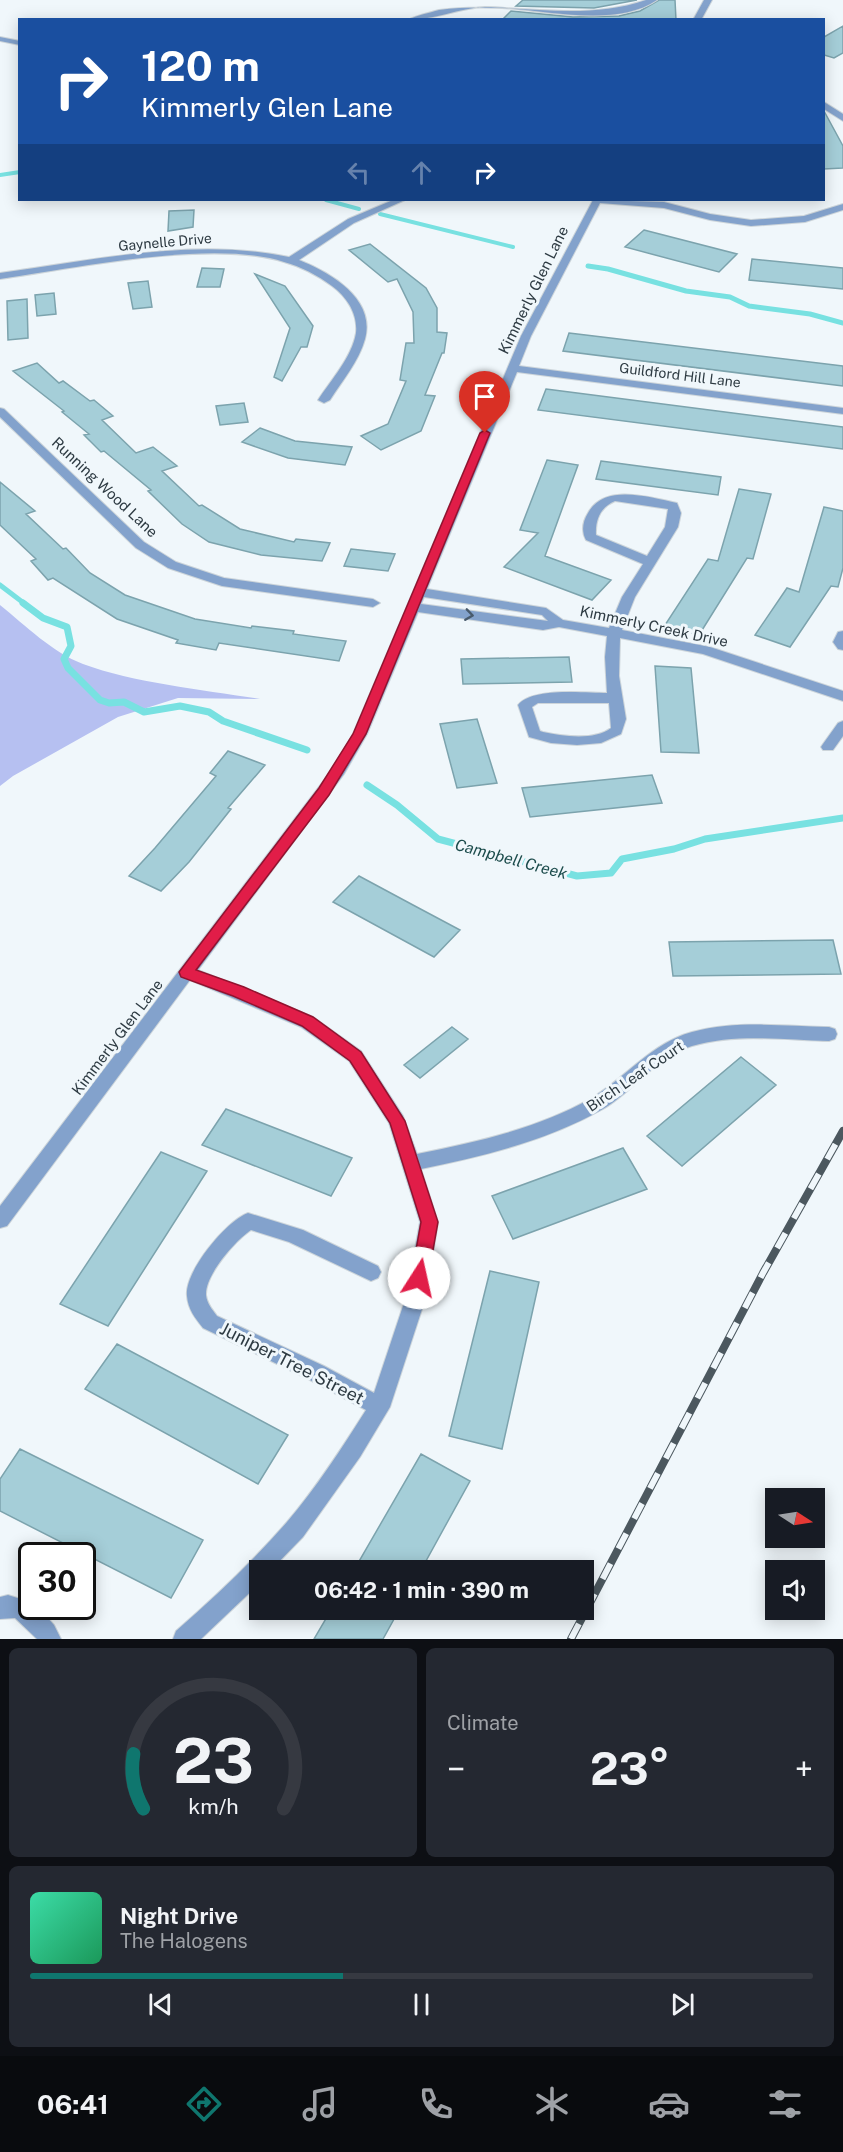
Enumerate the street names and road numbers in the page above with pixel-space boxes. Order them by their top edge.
street label: Kimmerly Glen Lane [495,223,571,357]
street label: Gaynelle Drive [118,230,213,254]
street label: Guildford Hill Lane [618,360,742,390]
street label: Running Wood Lane [49,434,161,540]
street label: Kimmerly Creek Drive [578,602,730,650]
street label: Kimmerly Glen Lane [68,976,166,1098]
street label: Birch Leaf Court [583,1037,687,1115]
street label: Juniper Tree Street [216,1318,368,1408]

